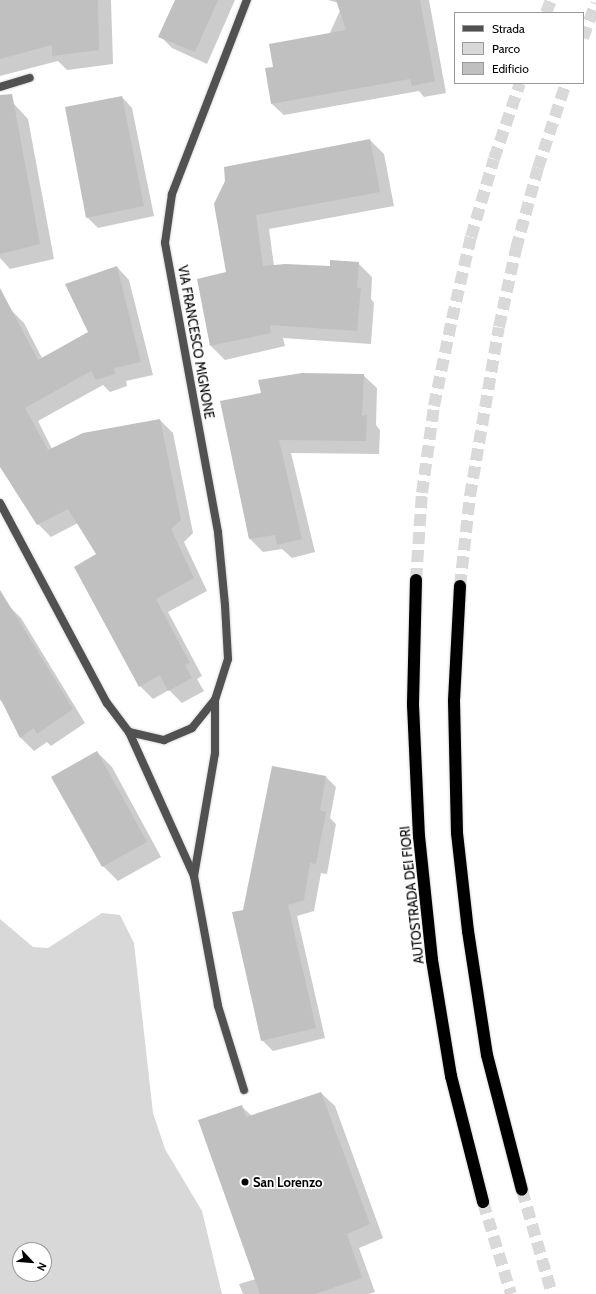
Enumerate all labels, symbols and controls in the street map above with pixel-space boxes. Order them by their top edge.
legend [454,12,584,84]
text: Strada [492,21,525,36]
text: Parco [492,41,520,56]
text: Edificio [492,61,529,76]
street label: VIA FRANCESCO MIGNONE [175,264,217,420]
street label: AUTOSTRADA DEI FIORI [397,825,427,965]
place label: San Lorenzo [253,1174,322,1190]
marker: San Lorenzo [240,1177,250,1187]
north arrow [12,1242,52,1282]
text: N [34,1260,50,1273]

